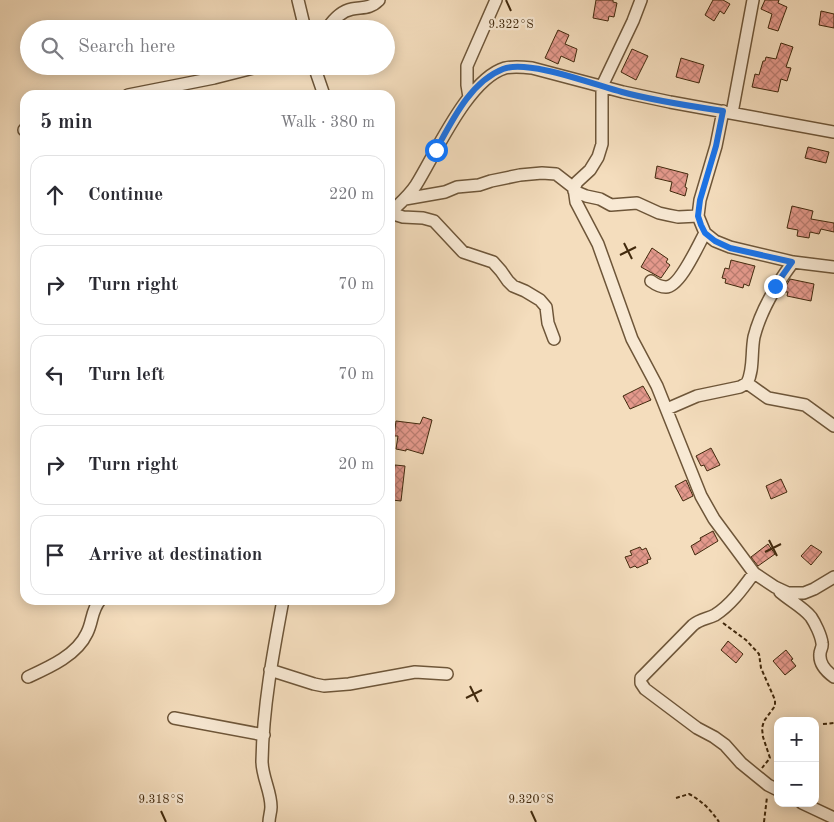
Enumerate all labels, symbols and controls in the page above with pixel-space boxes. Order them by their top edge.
text: 9.322°S [488,19,534,31]
search box [20,20,395,75]
icon: search [38,34,66,62]
text: Search here [78,38,175,57]
text: 5 min [40,112,93,133]
text: Walk · 380 m [280,115,375,131]
route start [425,139,448,162]
icon: ahead [41,181,69,209]
text: Continue [88,186,163,205]
text: 220 m [329,187,374,203]
icon: right [41,271,69,299]
route end [764,275,787,298]
text: Turn right [88,276,178,295]
text: 70 m [338,277,374,293]
icon: left [41,361,69,389]
text: Turn left [88,366,165,385]
text: 70 m [338,367,374,383]
icon: right [41,451,69,479]
text: Turn right [88,456,178,475]
text: 20 m [338,457,374,473]
icon: arrive [41,541,69,569]
text: Arrive at destination [88,546,262,565]
map controls [774,717,819,807]
button: + [774,717,819,762]
button: − [774,762,819,807]
text: 9.318°S [138,794,184,806]
text: 9.320°S [508,794,554,806]

